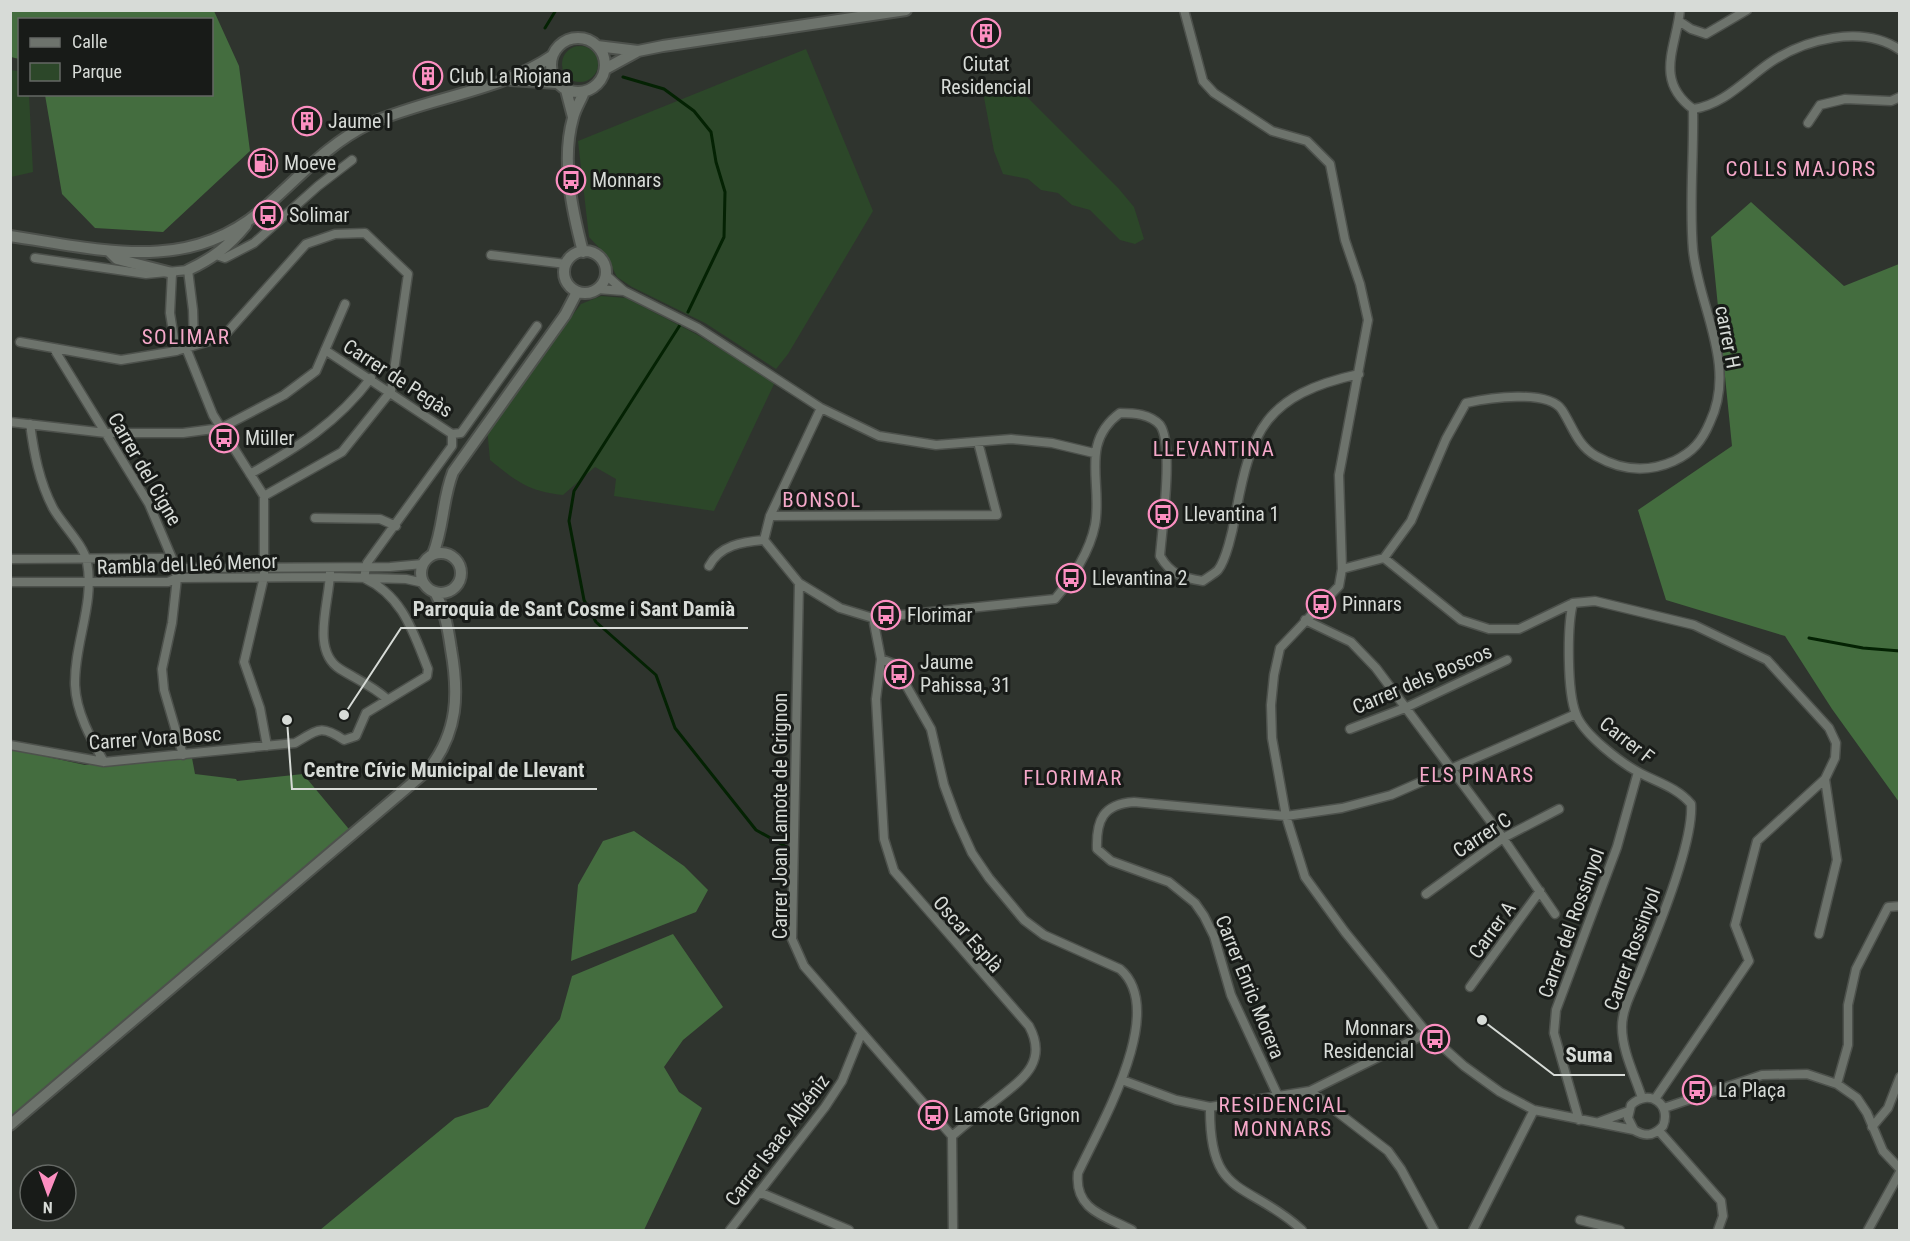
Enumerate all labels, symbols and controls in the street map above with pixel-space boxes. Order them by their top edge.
building icon: Ciutat Residencial [970,17,1002,49]
legend [18,18,213,96]
text: Calle [72,31,108,52]
place label: Ciutat Residencial [941,52,1031,99]
building icon: Club La Riojana [412,60,444,92]
text: Parque [72,61,122,82]
place label: Club La Riojana [449,64,571,88]
building icon: Jaume I [291,105,323,137]
place label: Jaume I [328,109,391,133]
fuel station icon: Moeve [247,147,279,179]
place label: Moeve [284,151,336,175]
district label: COLLS MAJORS [1725,157,1877,181]
bus stop icon: Monnars [555,164,587,196]
place label: Monnars [592,168,661,192]
bus stop icon: Solimar [252,199,284,231]
place label: Solimar [289,203,349,227]
street label: carrer H [1710,304,1746,370]
district label: SOLIMAR [142,325,230,349]
street label: Carrer de Pegàs [339,334,457,422]
street label: Carrer del Cigne [103,408,187,530]
bus stop icon: Müller [208,422,240,454]
place label: Müller [245,426,294,450]
district label: LLEVANTINA [1153,437,1275,461]
district label: BONSOL [782,488,862,512]
bus stop icon: Llevantina 1 [1147,498,1179,530]
place label: Llevantina 1 [1184,502,1279,526]
street label: Rambla del Lleó Menor [96,549,278,579]
bus stop icon: Llevantina 2 [1055,562,1087,594]
place label: Llevantina 2 [1092,566,1187,590]
bus stop icon: Pinnars [1305,588,1337,620]
callout: Parroquia de Sant Cosme i Sant Damià [401,589,748,628]
place label: Pinnars [1342,592,1402,616]
text: Parroquia de Sant Cosme i Sant Damià [413,597,735,621]
bus stop icon: Florimar [870,599,902,631]
place label: Florimar [907,603,973,627]
street label: Carrer dels Boscos [1349,639,1495,719]
place label: Jaume Pahissa, 31 [920,650,1011,697]
bus stop icon: Jaume Pahissa, 31 [883,658,915,690]
street label: Carrer Joan Lamote de Grignon [768,693,792,939]
street label: Carrer F [1595,711,1659,769]
street label: Carrer Vora Bosc [88,721,222,755]
callout: Centre Cívic Municipal de Llevant [292,750,597,789]
text: Centre Cívic Municipal de Llevant [304,758,584,782]
district label: ELS PINARS [1419,763,1535,787]
district label: FLORIMAR [1023,766,1123,790]
street label: Carrer C [1448,807,1516,863]
street label: Carrer del Rossinyol [1533,845,1609,1001]
street label: Carrer Rossinyol [1599,884,1665,1014]
street label: Oscar Esplà [928,891,1008,977]
street label: Carrer A [1463,896,1521,963]
street label: Carrer Enric Morera [1210,912,1290,1062]
place label: Monnars Residencial [1323,1016,1414,1063]
bus stop icon: Monnars Residencial [1419,1023,1451,1055]
callout: Suma [1554,1036,1625,1075]
text: Suma [1565,1043,1613,1067]
street label: Carrer Isaac Albéniz [720,1069,834,1211]
bus stop icon: La Plaça [1681,1074,1713,1106]
place label: La Plaça [1718,1078,1786,1102]
district label: RESIDENCIAL MONNARS [1218,1093,1348,1141]
bus stop icon: Lamote Grignon [917,1099,949,1131]
place label: Lamote Grignon [954,1103,1080,1127]
north arrow [18,1163,78,1223]
text: N [43,1198,53,1217]

